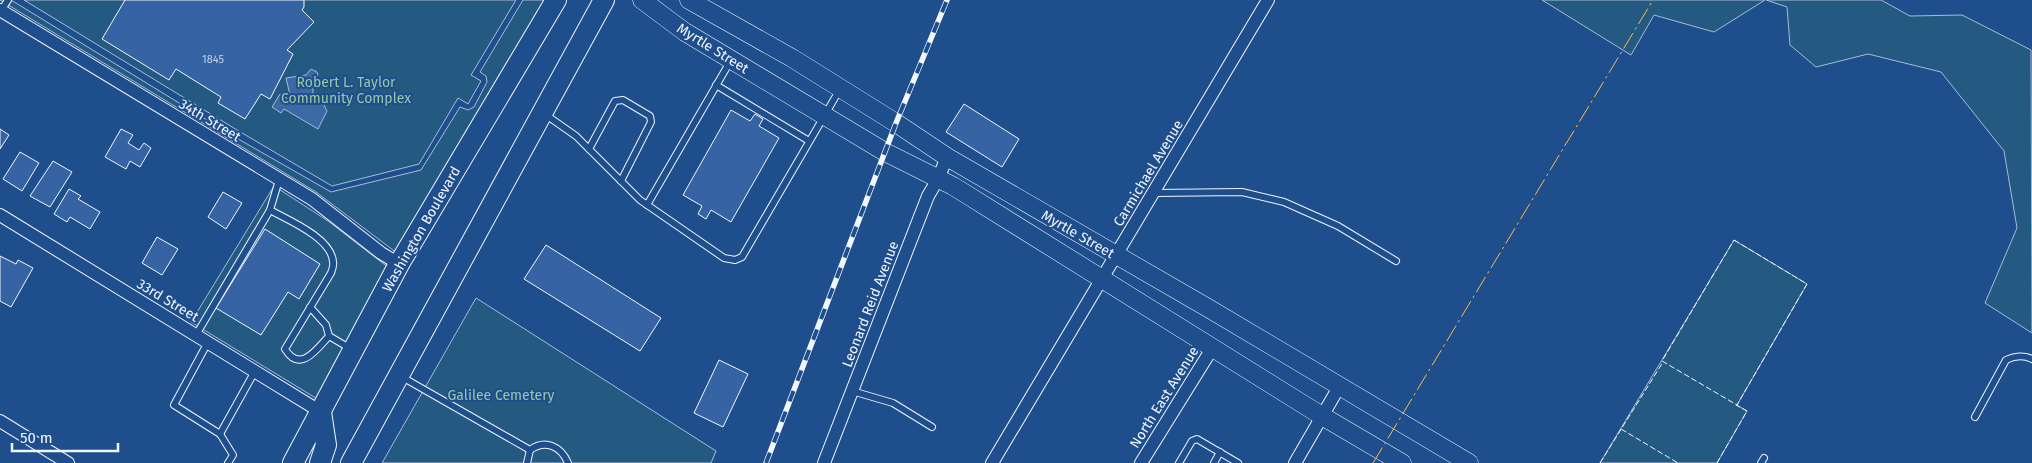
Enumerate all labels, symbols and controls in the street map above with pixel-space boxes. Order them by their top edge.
street label: Myrtle Street [674,20,753,78]
house number: 1845 [202,53,225,66]
park label: Robert L. Taylor Community Complex [281,74,411,107]
street label: 34th Street [176,95,245,146]
street label: Carmichael Avenue [1110,117,1187,230]
street label: Washington Boulevard [379,164,464,295]
street label: Myrtle Street [1038,207,1118,263]
street label: Leonard Reid Avenue [839,239,902,370]
street label: 33rd Street [134,275,203,326]
street label: North East Avenue [1126,343,1203,451]
park label: Galilee Cemetery [448,387,555,404]
scale bar [12,420,119,452]
text: 50 m [20,429,53,447]

